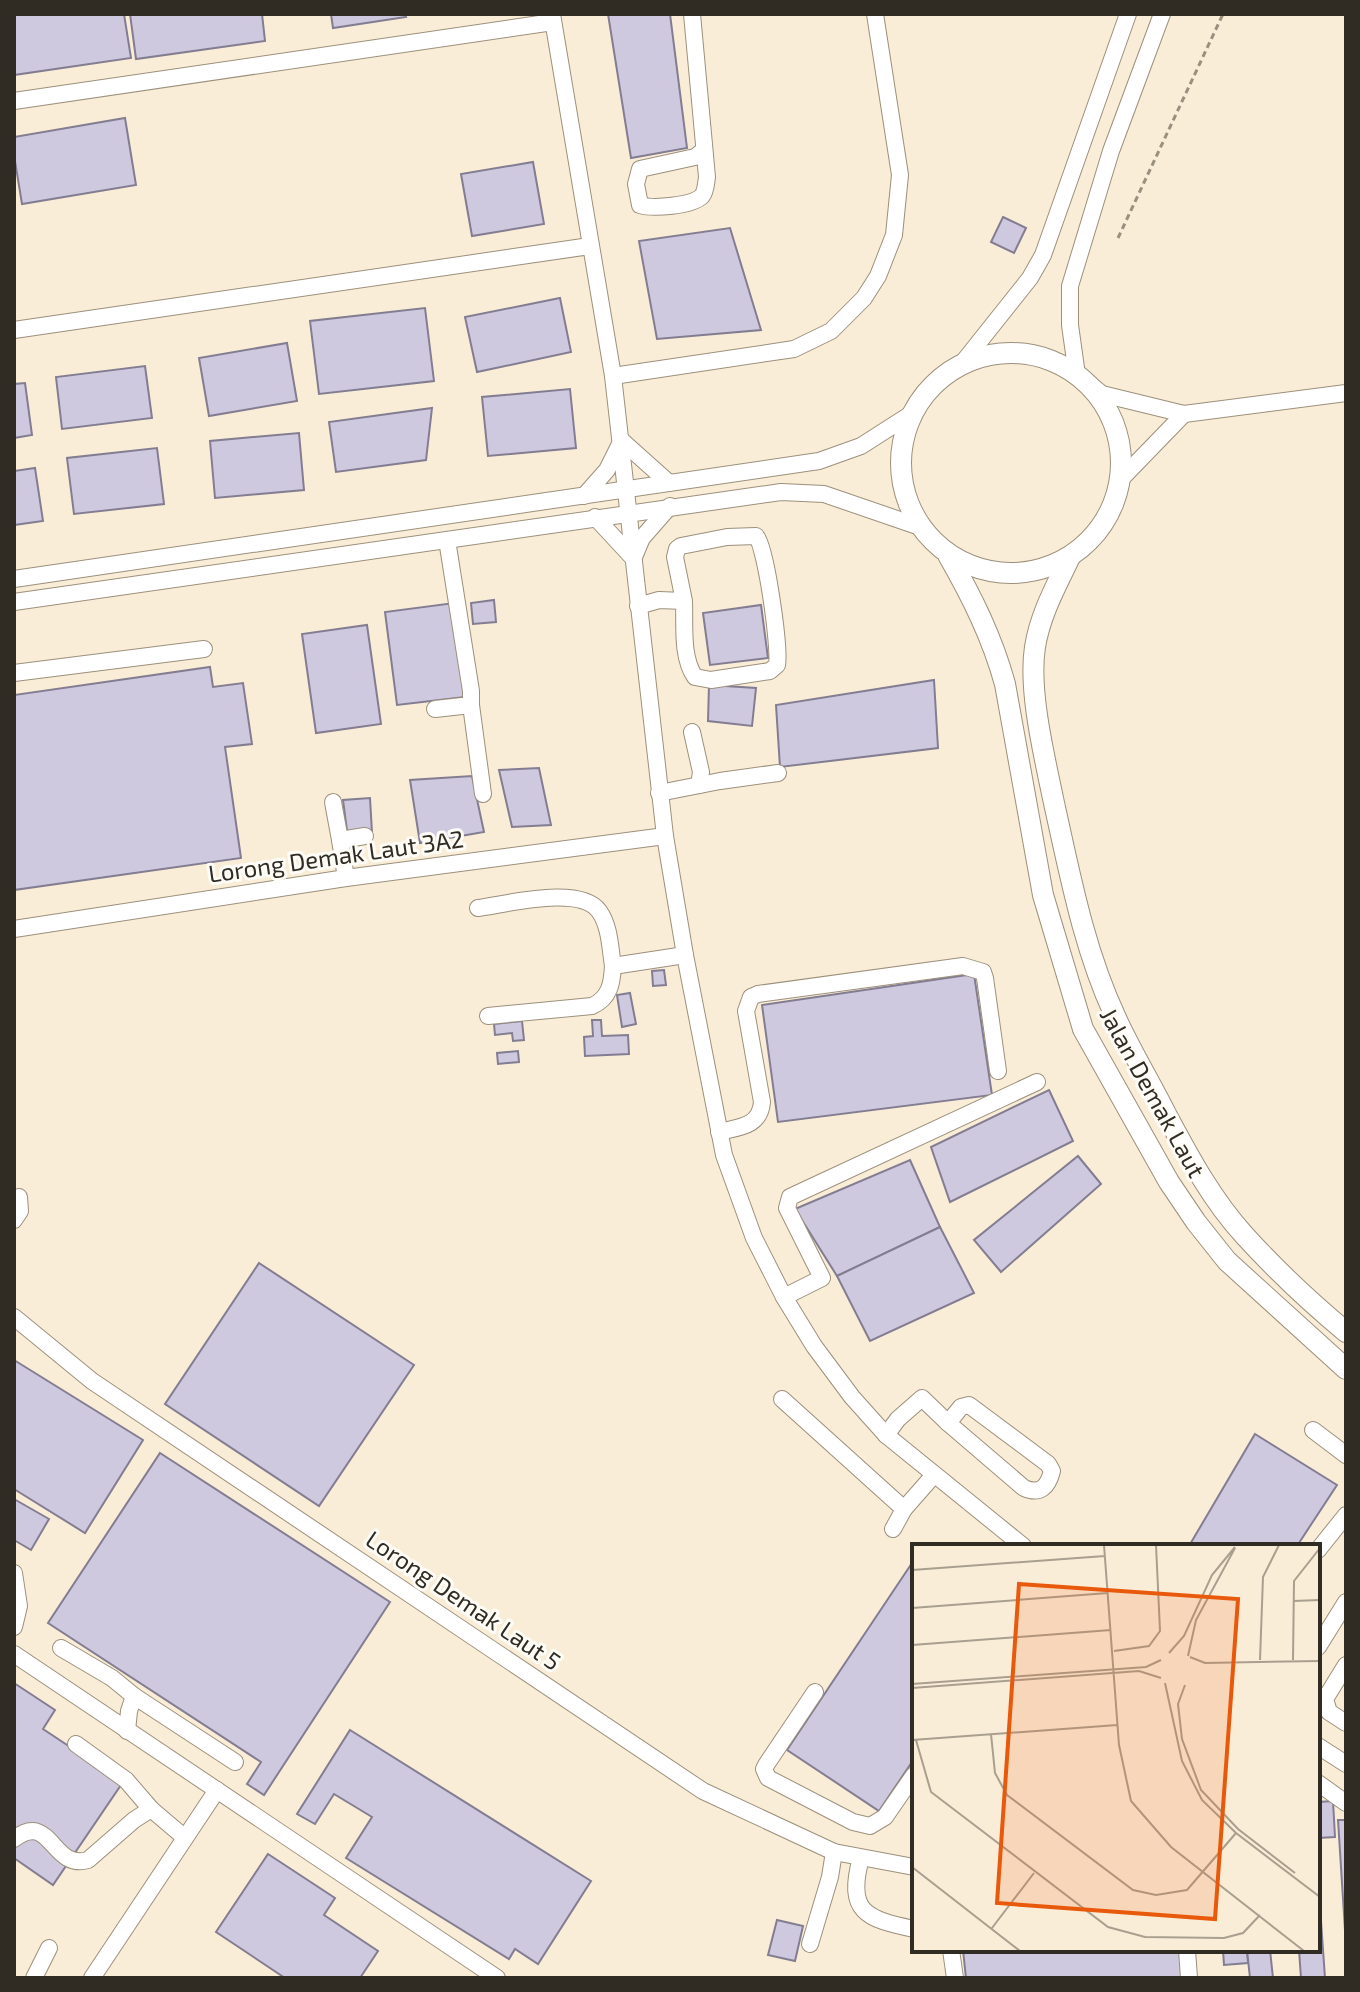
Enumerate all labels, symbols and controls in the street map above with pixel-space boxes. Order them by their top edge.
street label: Lorong Demak Laut 3A2 [206,823,465,888]
street label: Jalan Demak Laut [1095,1002,1212,1182]
street label: Lorong Demak Laut 5 [361,1524,567,1676]
inset map [912,1544,1320,1952]

